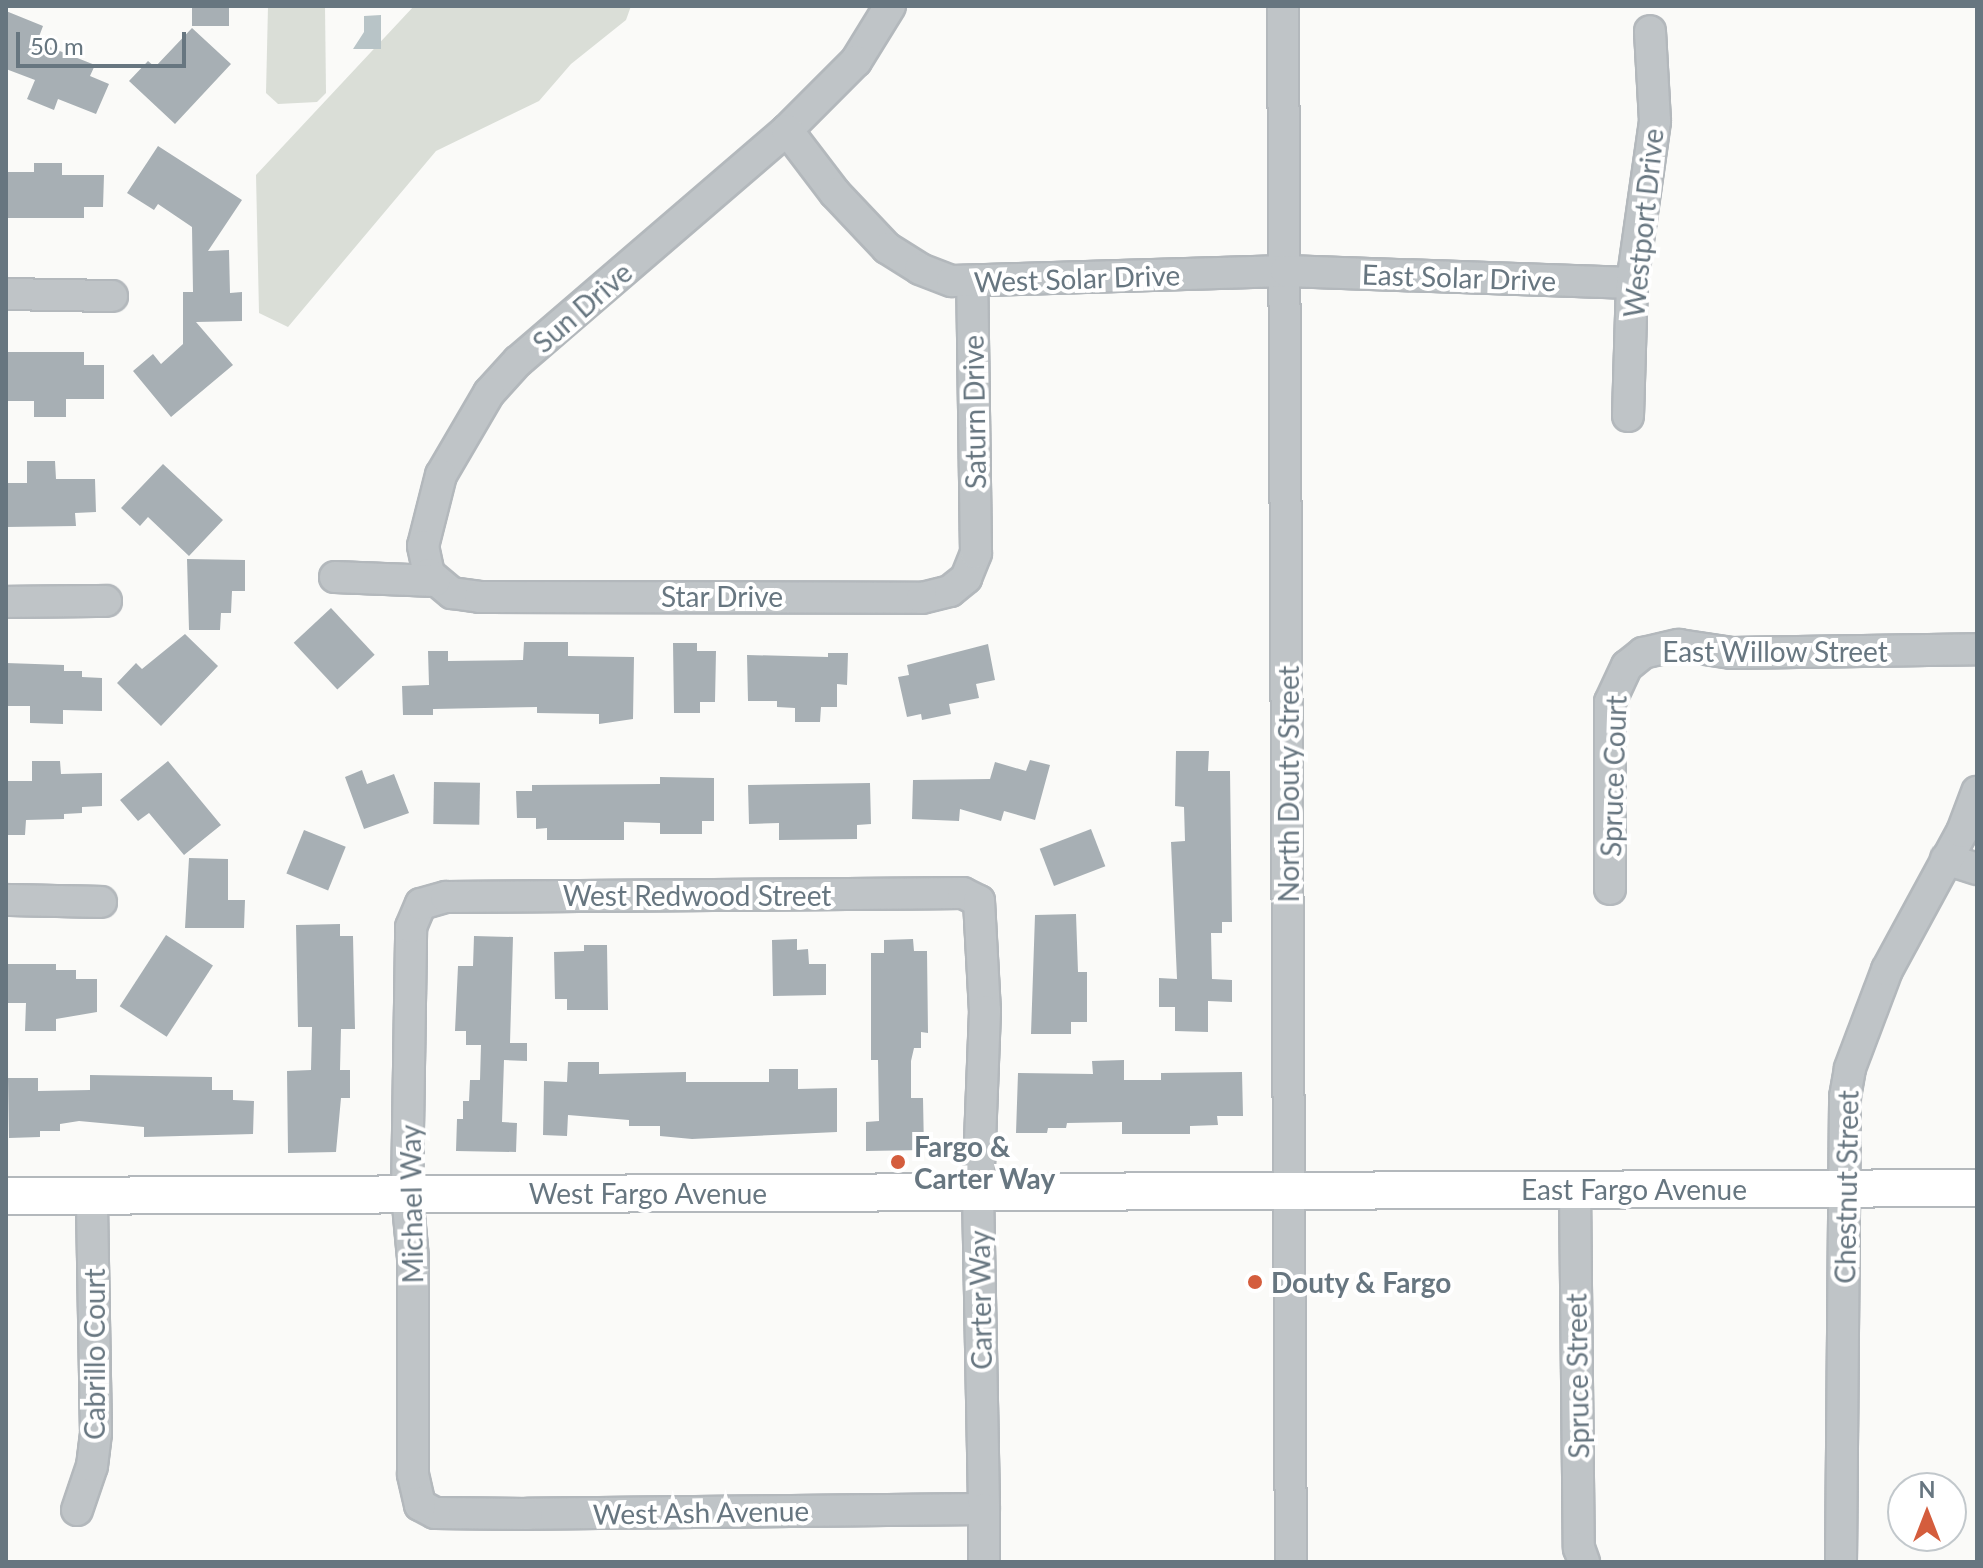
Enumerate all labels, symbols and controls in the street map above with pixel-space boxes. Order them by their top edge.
scale bar [20,16,190,66]
text: 50 m [30,31,84,60]
street label: Westport Drive [1616,127,1670,319]
street label: Sun Drive [526,255,638,359]
street label: East Solar Drive [1361,257,1557,297]
street label: West Solar Drive [973,258,1181,298]
street label: Saturn Drive [956,335,992,489]
street label: Star Drive [661,579,783,613]
street label: East Willow Street [1662,634,1888,668]
street label: North Douty Street [1271,665,1305,903]
street label: Spruce Court [1593,695,1633,857]
street label: West Redwood Street [563,878,831,912]
street label: Chestnut Street [1828,1090,1864,1284]
street label: Michael Way [393,1124,429,1284]
place label: Fargo & Carter Way [914,1129,1056,1195]
marker: Fargo & Carter Way [889,1153,907,1171]
street label: East Fargo Avenue [1521,1172,1747,1206]
street label: West Fargo Avenue [528,1176,768,1210]
street label: Carter Way [962,1230,998,1370]
place label: Douty & Fargo [1271,1265,1452,1299]
street label: Cabrillo Court [77,1268,111,1440]
marker: Douty & Fargo [1246,1273,1264,1291]
street label: Spruce Street [1559,1293,1595,1459]
north arrow [1887,1472,1967,1552]
text: N [1919,1476,1935,1503]
street label: West Ash Avenue [592,1493,810,1531]

